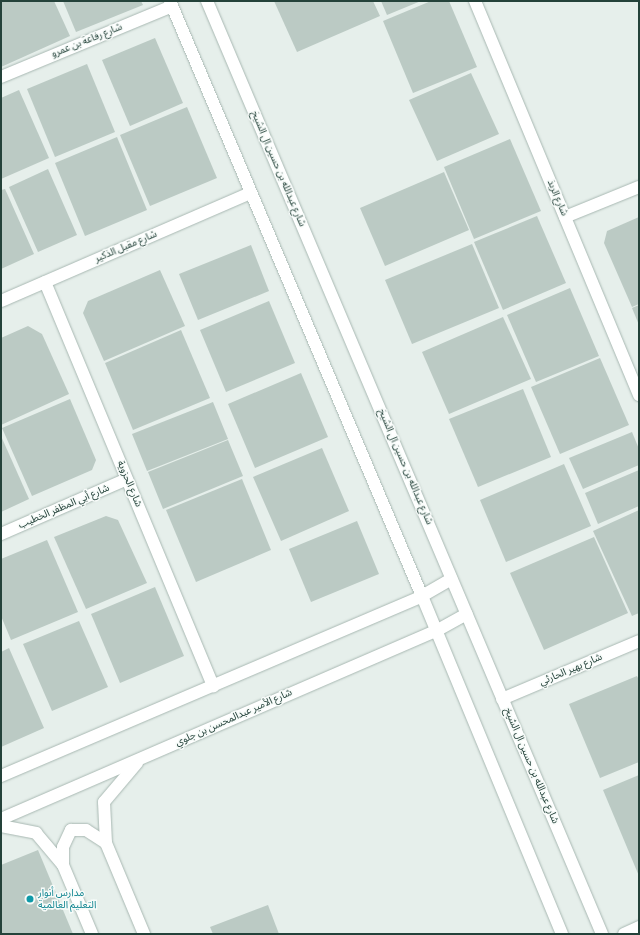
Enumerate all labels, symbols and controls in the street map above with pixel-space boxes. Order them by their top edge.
street label: شارع رفاعة بن عمرو [50,21,124,61]
street label: شارع عبدالله بن حسين ال الشيخ [248,109,308,229]
street label: شارع الربذ [544,178,570,218]
street label: شارع مقبل الذكير [93,228,159,266]
street label: شارع عبدالله بن حسين ال الشيخ [375,407,435,527]
street label: شارع الحزوية [114,459,144,509]
street label: شارع أبي المظفر الخطيب [17,482,111,532]
street label: شارع بهير الحارثي [538,651,604,689]
street label: شارع الأمير عبدالمحسن بن جلوي [174,687,294,749]
street label: شارع عبدالله بن حسين ال الشيخ [501,706,561,826]
place label: مدارس أنوار التعليم العالمية [38,887,96,910]
marker: مدارس أنوار التعليم العالمية [25,894,35,904]

